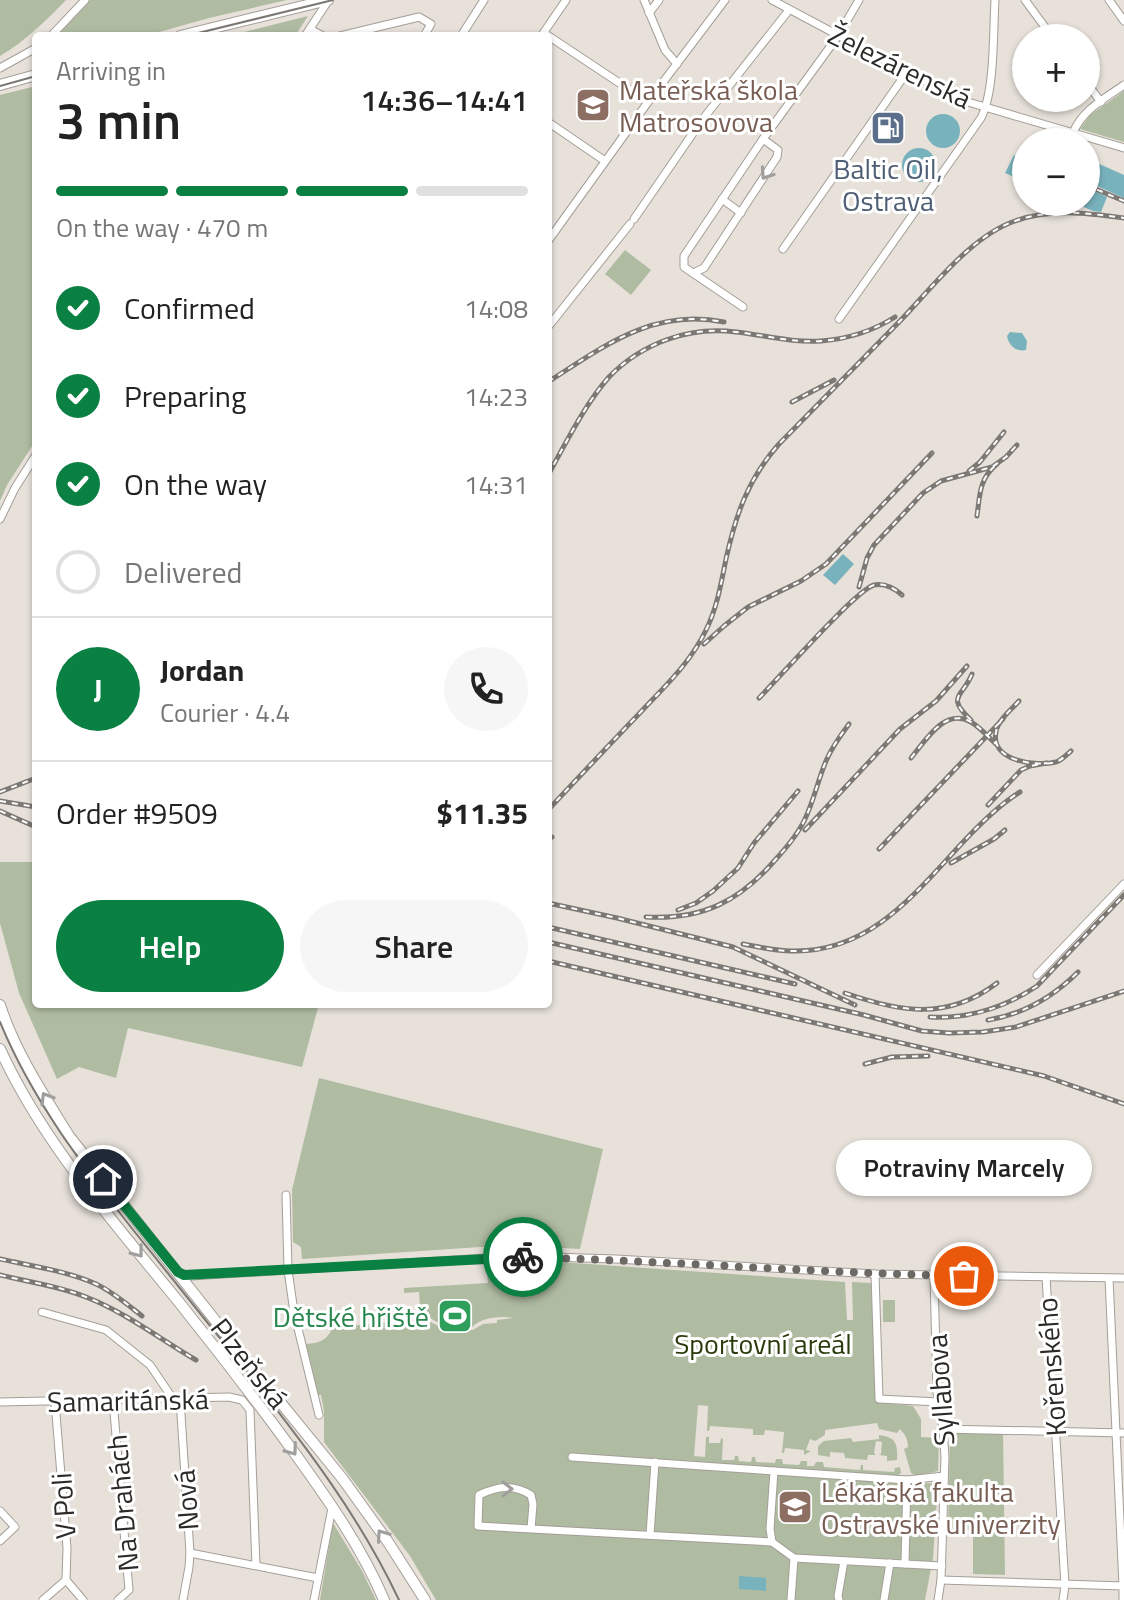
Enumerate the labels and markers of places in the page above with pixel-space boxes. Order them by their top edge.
place label: Mateřská škola Matrosovova [619,68,798,143]
school or university icon: Mateřská škola Matrosovova [574,86,612,124]
fuel station icon: Baltic Oil, Ostrava [869,109,907,147]
place label: Baltic Oil, Ostrava [833,147,943,222]
callout: Potraviny Marcely [836,1140,1092,1196]
pin [69,1145,137,1213]
pin [930,1242,998,1310]
place label: Dětské hřiště [273,1295,429,1338]
sports icon: Dětské hřiště [436,1297,474,1335]
place label: Lékařská fakulta Ostravské univerzity [821,1470,1061,1545]
school or university icon: Lékařská fakulta Ostravské univerzity [776,1488,814,1526]

